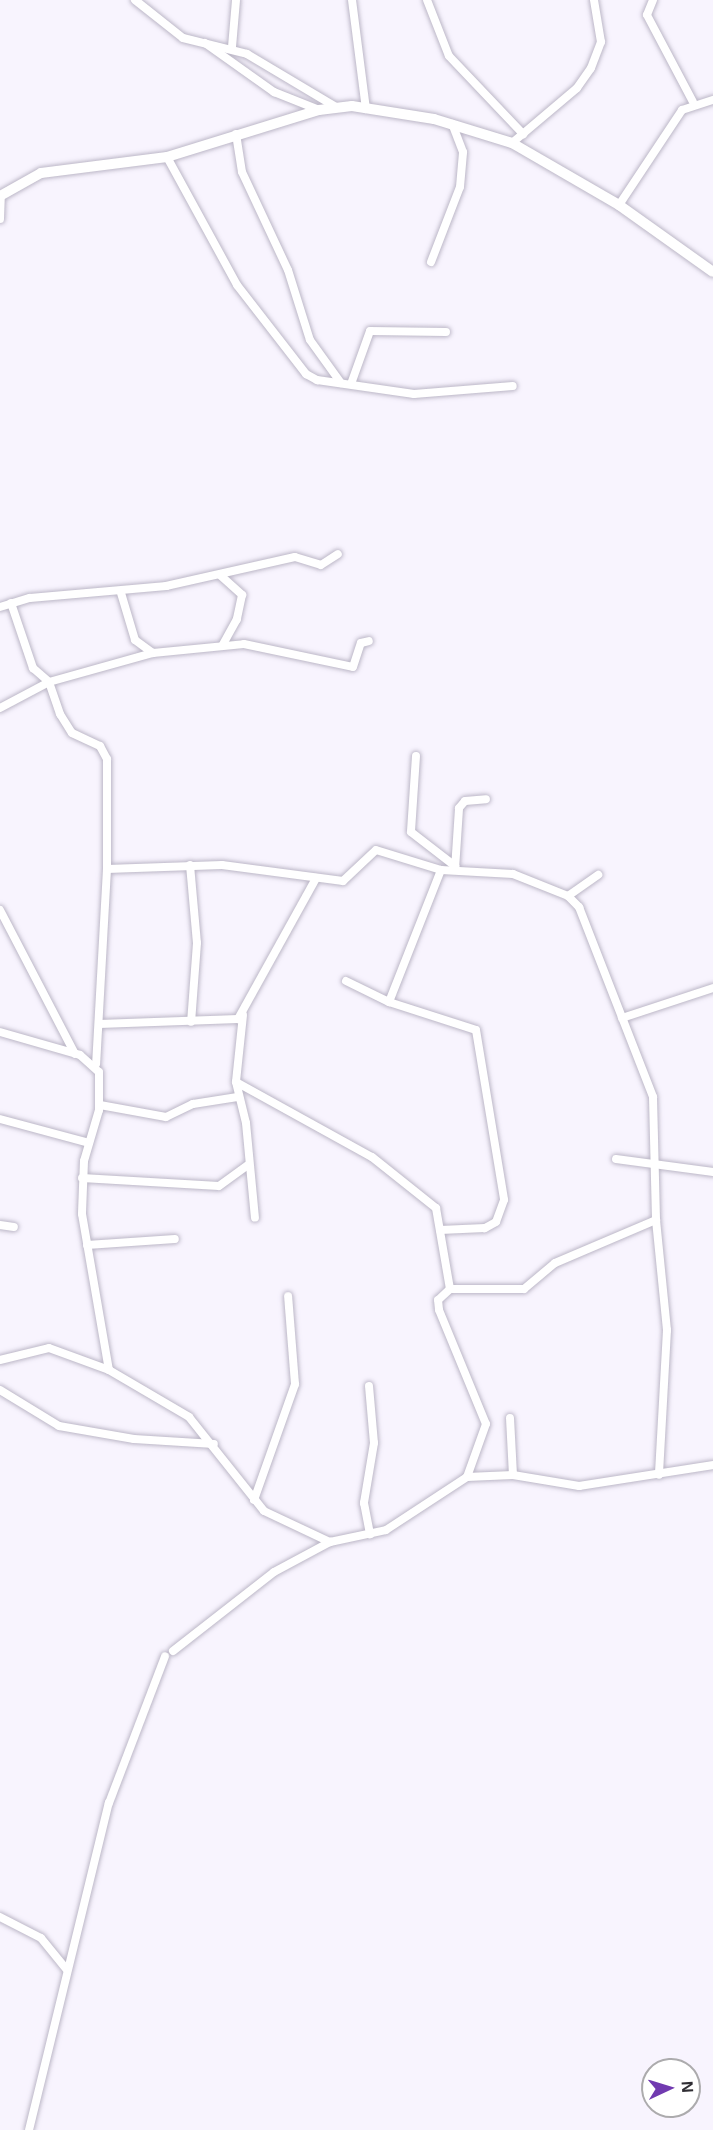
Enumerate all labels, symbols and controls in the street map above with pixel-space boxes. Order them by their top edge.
north arrow [641,2058,701,2118]
text: N [679,2080,696,2093]

